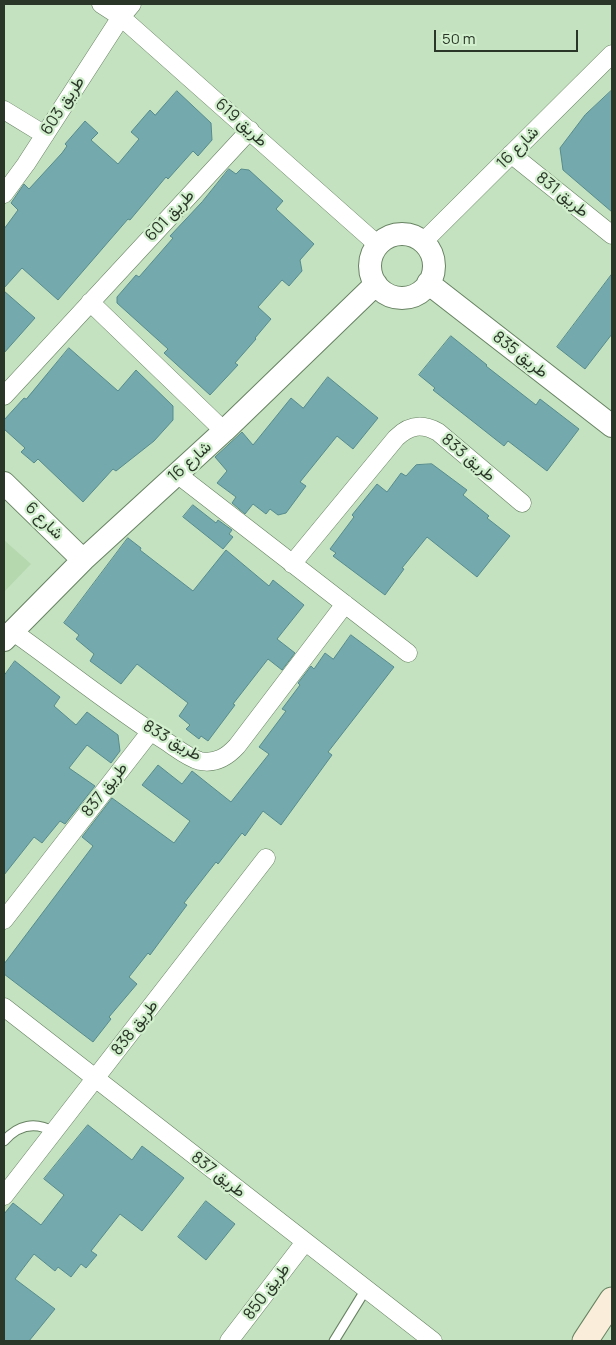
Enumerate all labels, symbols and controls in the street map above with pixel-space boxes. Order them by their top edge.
scale bar [436,20,580,52]
text: 50 m [442,28,476,49]
street label: طريق 603 [37,73,89,139]
street label: طريق 619 [211,95,271,151]
street label: شارع 16 [493,123,543,173]
street label: طريق 831 [532,168,592,222]
street label: طريق 601 [141,186,199,246]
street label: طريق 835 [489,328,551,382]
street label: طريق 833 [437,430,499,486]
street label: شارع 16 [164,438,216,486]
street label: شارع 6 [21,498,67,544]
street label: طريق 833 [139,717,205,765]
street label: طريق 837 [78,759,132,821]
street label: طريق 838 [108,997,162,1059]
street label: طريق 837 [187,1148,249,1202]
street label: طريق 850 [240,1260,294,1324]

